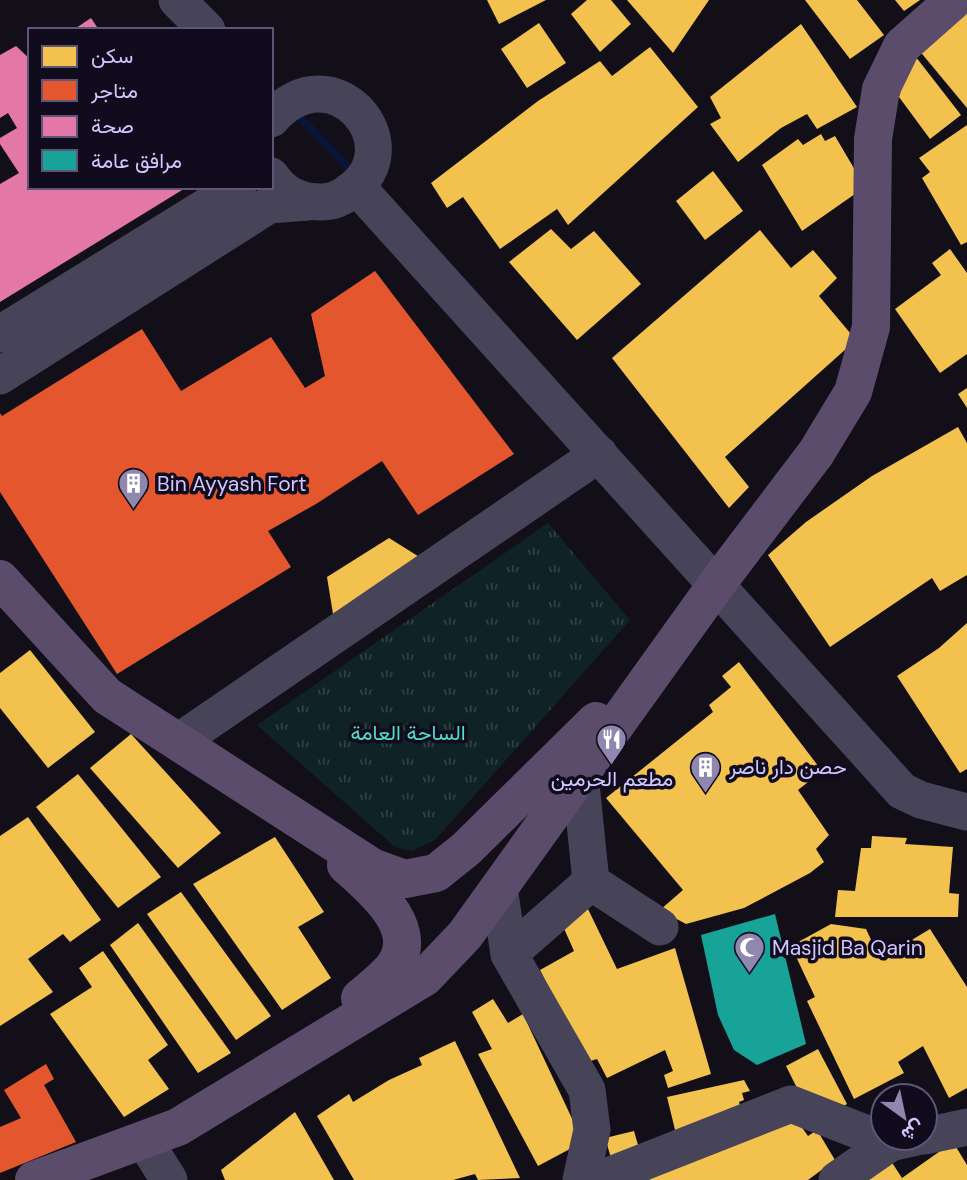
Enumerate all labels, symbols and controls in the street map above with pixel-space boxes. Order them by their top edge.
legend [28,28,273,189]
text: سكن [91,42,133,70]
text: متاجر [90,77,138,105]
text: صحة [91,112,134,140]
text: مرافق عامة [91,147,182,175]
building icon: Bin Ayyash Fort [117,467,151,511]
place label: Bin Ayyash Fort [157,470,307,498]
park label: الساحة العامة [350,719,466,747]
restaurant icon: مطعم الحرمين [595,722,629,766]
building icon: حصن دار ناصر [689,750,723,794]
place label: حصن دار ناصر [728,753,847,781]
place label: مطعم الحرمين [551,765,673,793]
mosque icon: Masjid Ba Qarin [732,931,766,975]
place label: Masjid Ba Qarin [772,934,923,962]
north arrow [869,1082,939,1152]
text: ش [896,1114,929,1148]

